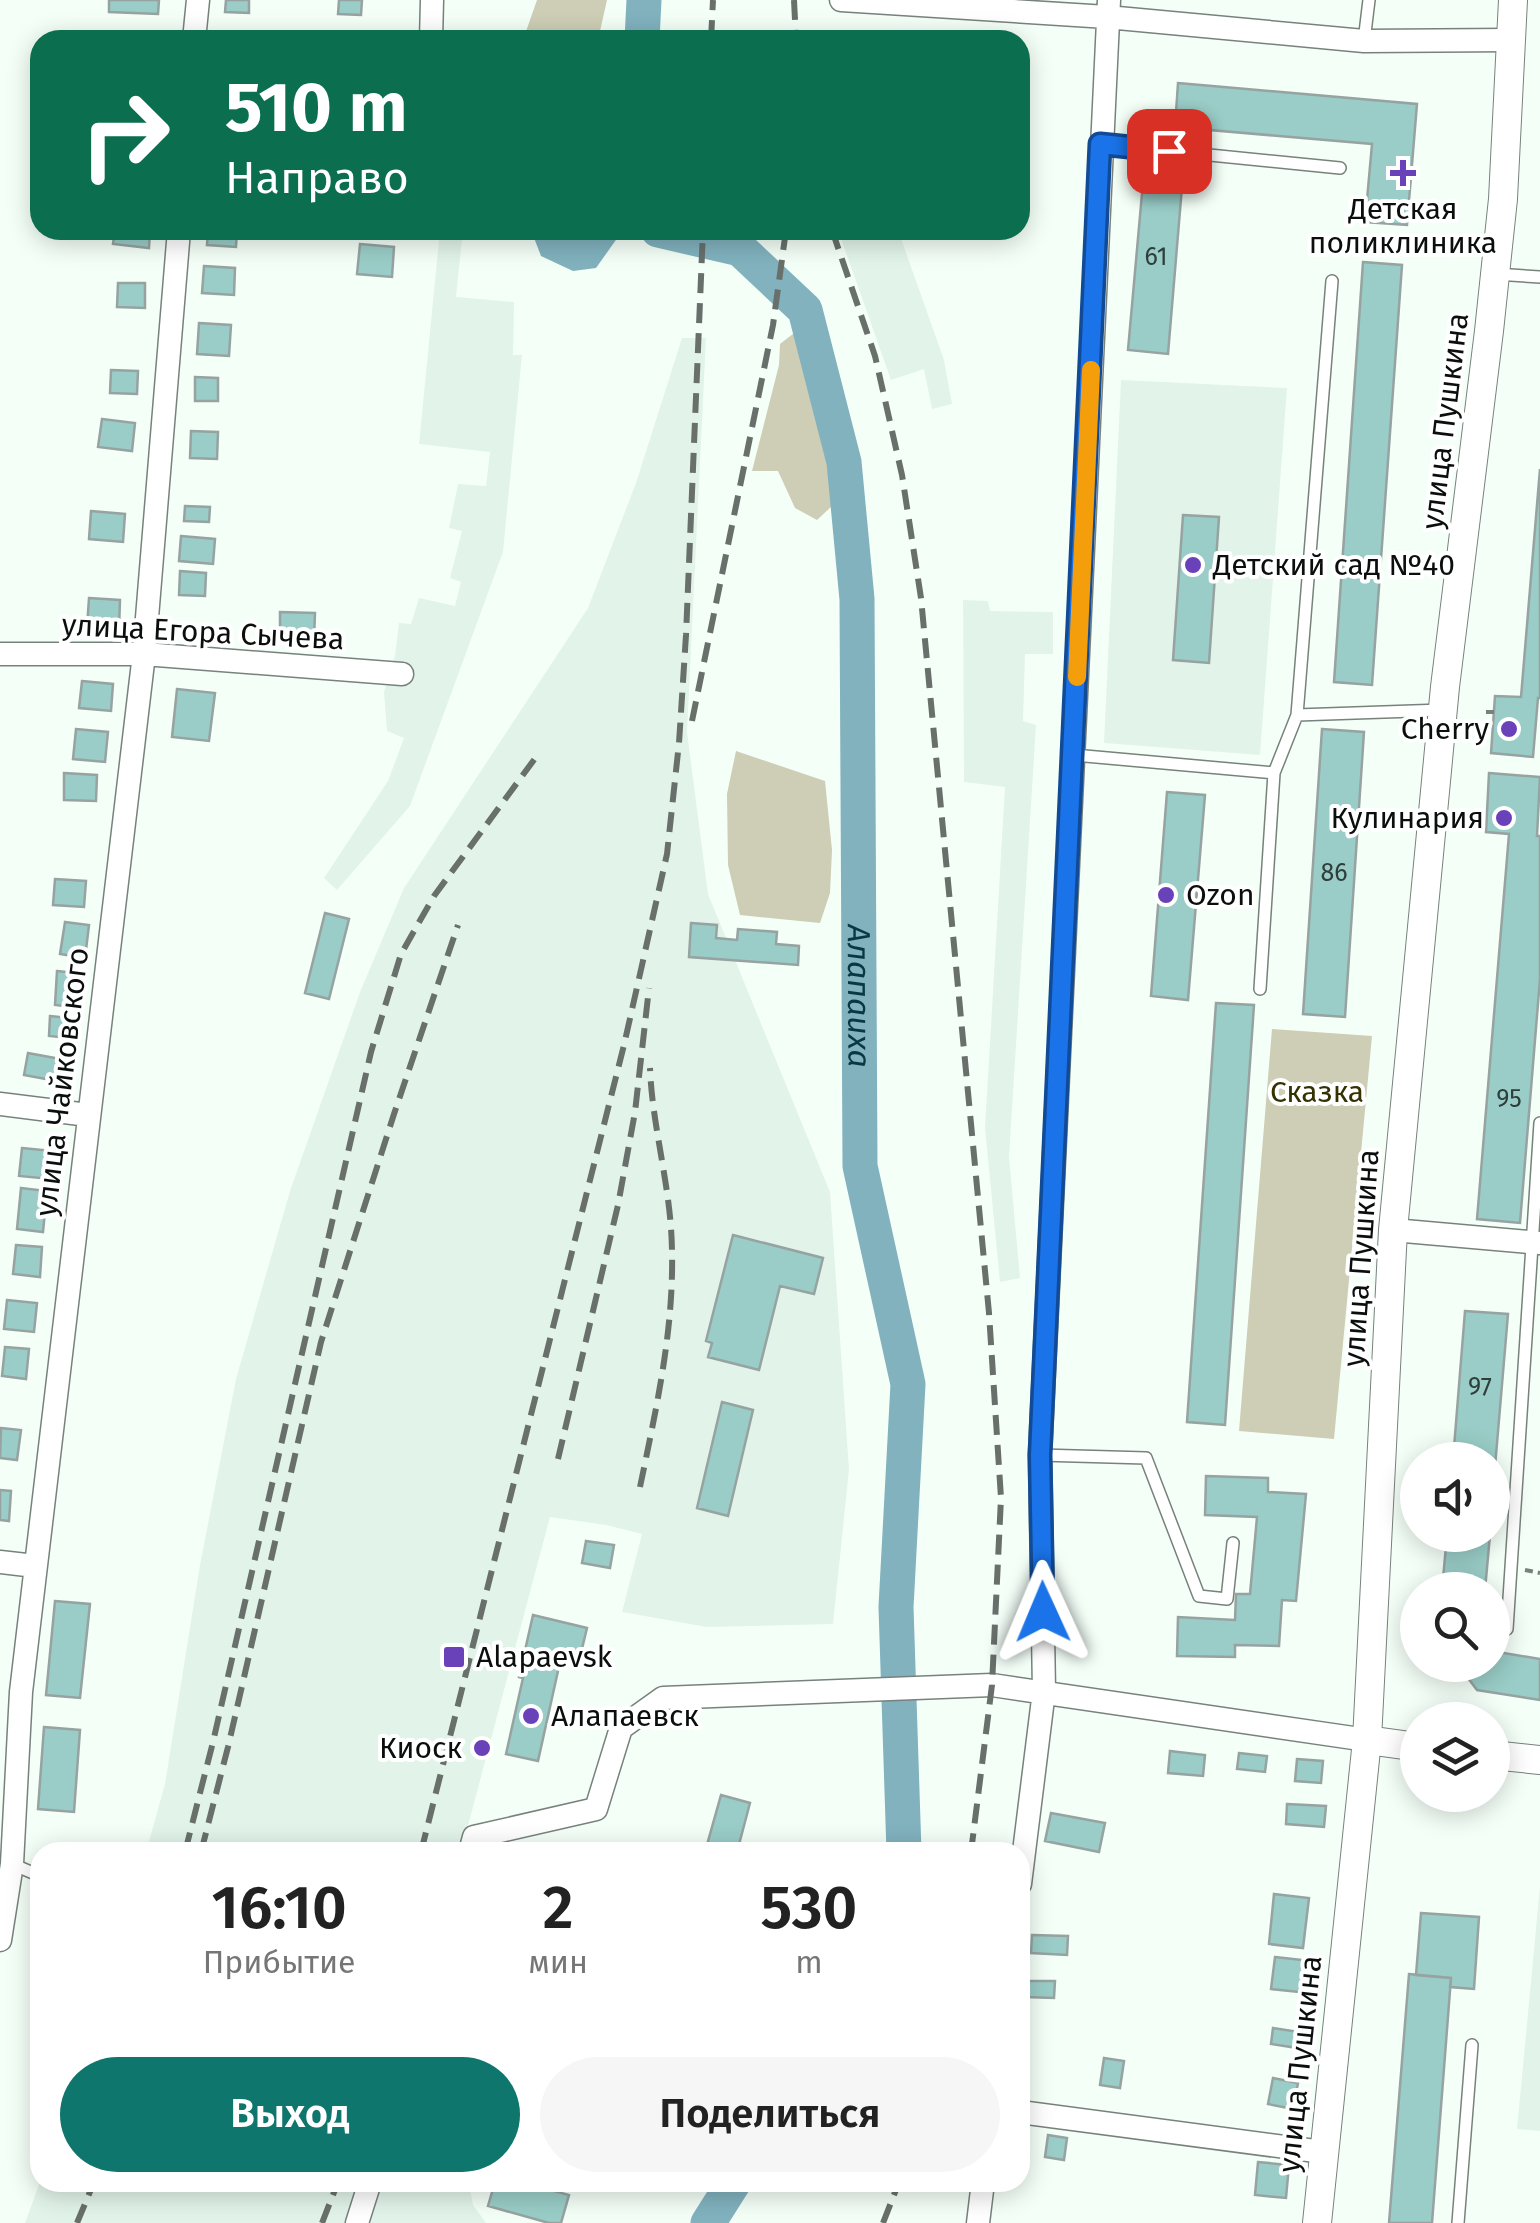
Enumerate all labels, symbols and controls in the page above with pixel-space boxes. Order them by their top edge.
text: 510 m [225,66,408,150]
icon: right [60,70,190,200]
pin [1127,109,1212,194]
icon: arrive [1142,124,1197,179]
text: Направо [225,151,409,205]
marker: Детская поликлиника [1390,160,1416,186]
place label: Детская поликлиника [1309,191,1497,261]
house number: 61 [1145,242,1167,272]
street label: улица Пушкина [1414,311,1476,531]
place label: Детский сад №40 [1212,547,1455,583]
marker: Детский сад №40 [1182,554,1204,576]
street label: улица Егора Сычева [61,607,345,657]
place label: Cherry [1401,711,1489,747]
marker: Cherry [1498,718,1520,740]
place label: Кулинария [1330,800,1484,836]
marker: Кулинария [1493,807,1515,829]
house number: 86 [1320,858,1348,888]
place label: Ozon [1186,877,1254,913]
marker: Ozon [1155,884,1177,906]
water label: Алапаиха [840,922,878,1068]
street label: улица Чайковского [28,945,96,1219]
park label: Сказка [1270,1074,1364,1110]
house number: 95 [1496,1084,1522,1114]
street label: улица Пушкина [1335,1148,1387,1368]
house number: 97 [1468,1372,1492,1402]
map controls [1400,1442,1510,1812]
button: sound [1400,1442,1510,1552]
position arrow [991,1560,1095,1664]
button: search [1400,1572,1510,1682]
place label: Alapaevsk [476,1639,613,1675]
marker: Alapaevsk [441,1644,467,1670]
place label: Алапаевск [551,1698,699,1734]
button: layers [1400,1702,1510,1812]
marker: Алапаевск [520,1705,542,1727]
place label: Киоск [379,1730,462,1766]
marker: Киоск [471,1737,493,1759]
text: 16:10 [212,1872,347,1944]
text: 2 [543,1872,573,1944]
text: 530 [761,1872,857,1944]
text: Прибытие [203,1943,356,1981]
text: мин [528,1943,588,1981]
text: m [795,1943,823,1981]
street label: улица Пушкина [1271,1954,1329,2174]
button: Выход [60,2057,520,2172]
button: Поделиться [540,2057,1000,2172]

